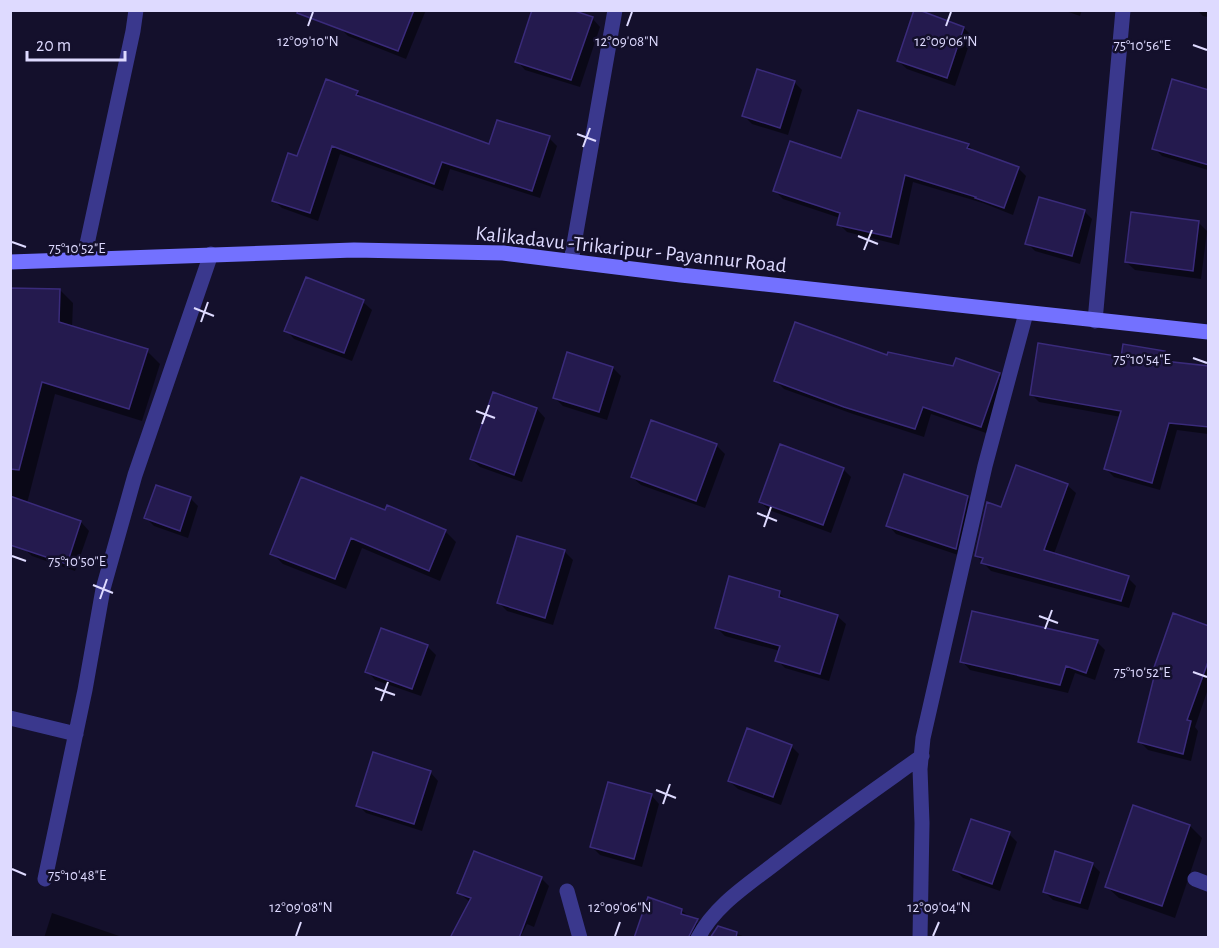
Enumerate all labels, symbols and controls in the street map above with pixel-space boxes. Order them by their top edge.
scale bar [27,24,124,62]
text: 12°09'10"N [277,34,339,49]
text: 12°09'08"N [595,34,659,49]
text: 12°09'06"N [914,34,978,49]
text: 20 m [36,37,71,55]
text: 75°10'56"E [1113,38,1171,53]
street label: Kalikadavu -Trikaripur - Payannur Road [474,223,788,276]
text: 75°10'52"E [48,241,106,256]
text: 75°10'54"E [1113,352,1171,367]
text: 75°10'50"E [48,554,106,569]
text: 75°10'52"E [1113,665,1171,680]
text: 75°10'48"E [48,868,106,883]
text: 12°09'08"N [269,900,333,915]
text: 12°09'06"N [588,900,652,915]
text: 12°09'04"N [907,900,971,915]

